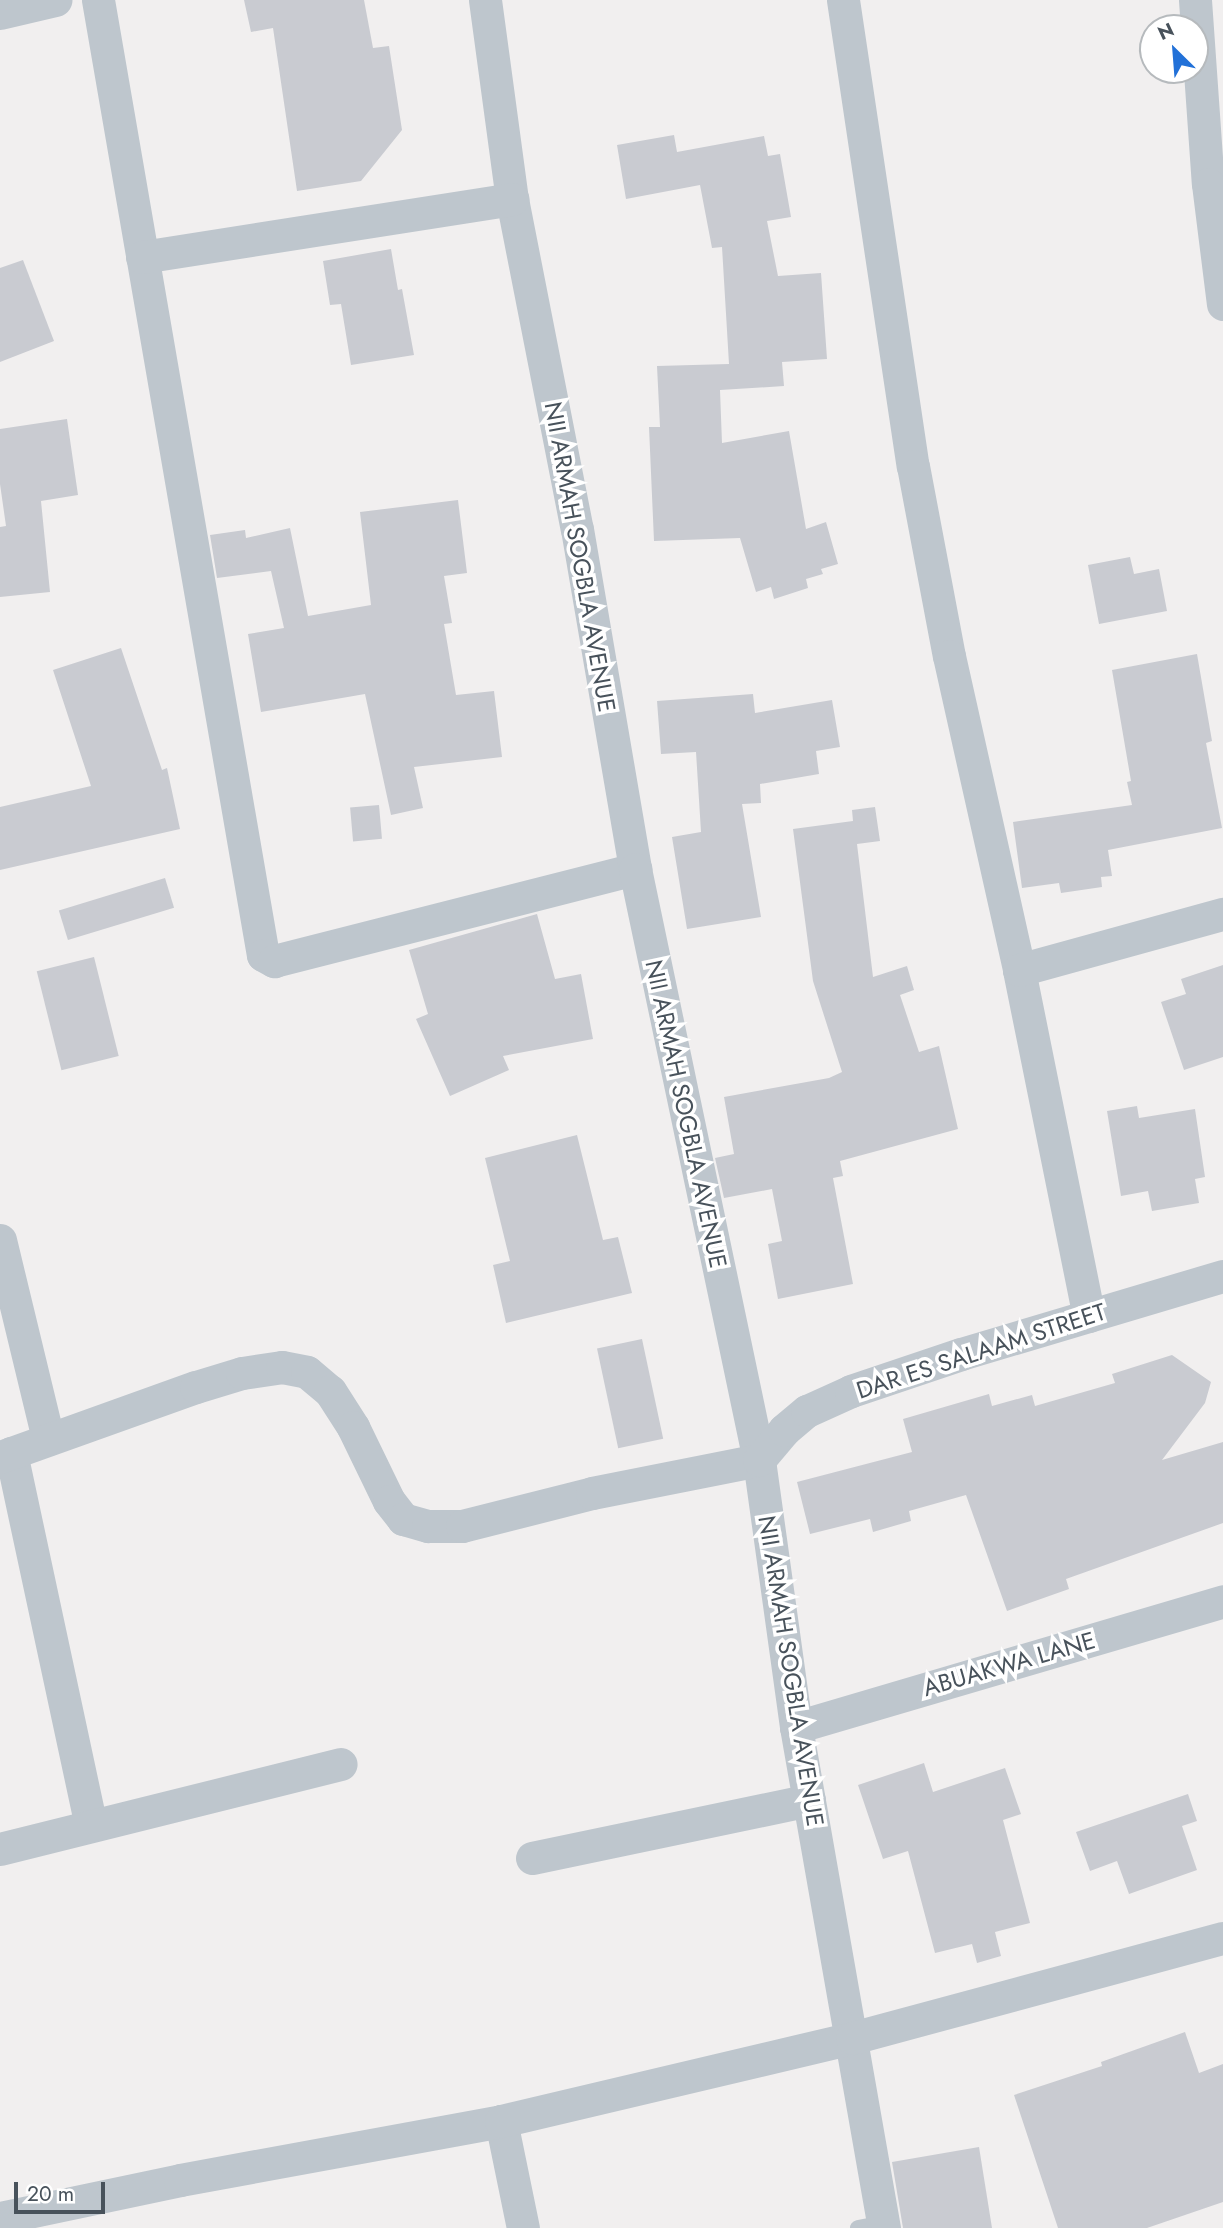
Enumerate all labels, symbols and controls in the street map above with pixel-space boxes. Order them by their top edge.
north arrow [1139,14,1209,84]
text: N [1153,16,1178,47]
street label: NII ARMAH SOGBLA AVENUE [539,400,621,714]
street label: NII ARMAH SOGBLA AVENUE [639,957,733,1271]
street label: DAR ES SALAAM STREET [853,1297,1109,1405]
street label: NII ARMAH SOGBLA AVENUE [752,1513,830,1829]
street label: ABUAKWA LANE [920,1626,1098,1702]
scale bar [18,2168,108,2212]
text: 20 m [27,2179,74,2209]

